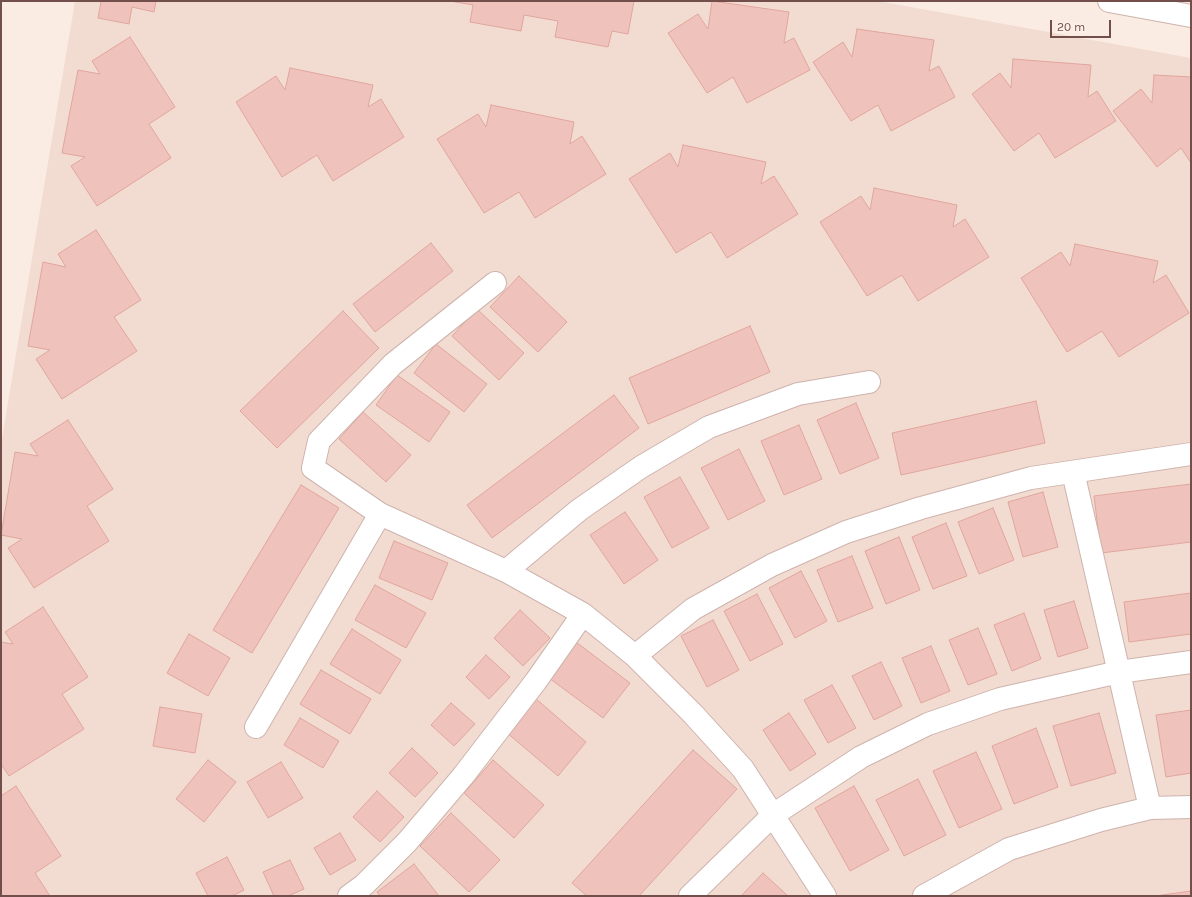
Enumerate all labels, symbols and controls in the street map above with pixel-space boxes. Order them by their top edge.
scale bar [1052,12,1113,38]
text: 20 m [1057,20,1085,34]

